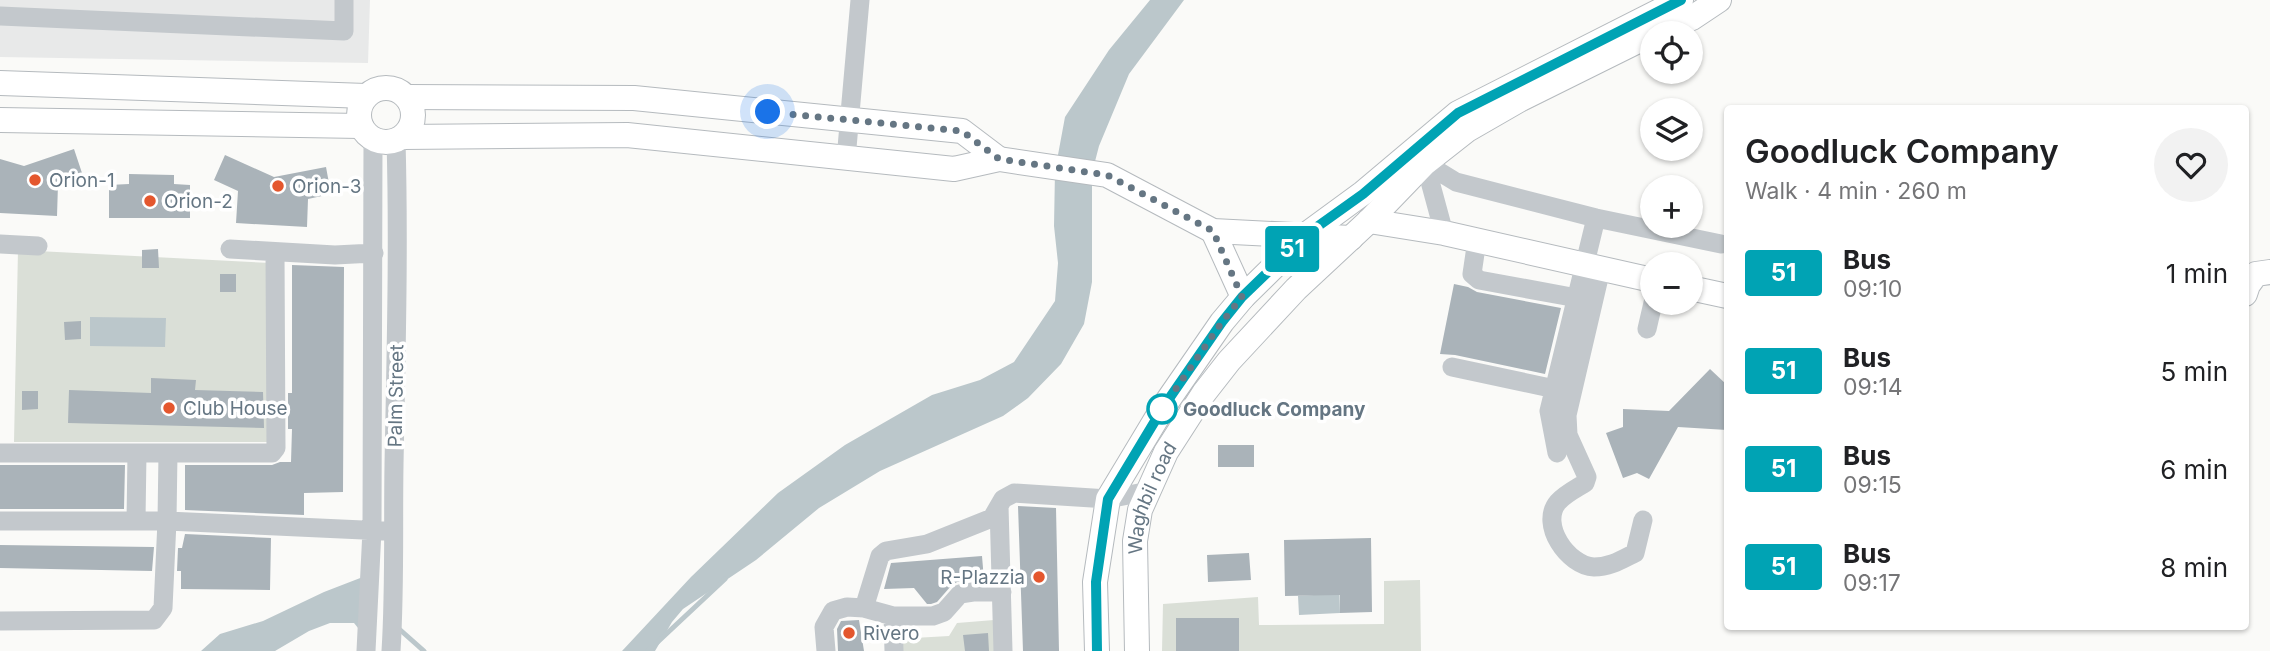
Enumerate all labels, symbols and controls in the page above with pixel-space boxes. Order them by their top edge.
map controls [1640,21,1703,315]
button: locate [1640,21,1703,84]
your location [750,94,785,129]
button: layers [1640,98,1703,161]
button: heart [2154,128,2228,202]
text: Goodluck Company [1745,131,2059,171]
place label: Orion-1 [49,169,115,192]
marker: Orion-1 [27,172,43,188]
place label: Orion-3 [292,175,361,198]
button: + [1640,175,1703,238]
text: Walk · 4 min · 260 m [1745,177,1967,205]
marker: Orion-3 [270,178,286,194]
place label: Orion-2 [164,190,233,213]
marker: Orion-2 [142,193,158,209]
line badge: 51 [1260,226,1324,272]
text: 51 [1279,234,1305,263]
text: Bus [1843,244,1891,275]
button: − [1640,252,1703,315]
text: 51 [1771,258,1796,287]
text: 1 min [2166,258,2228,289]
text: 09:10 [1843,275,1902,303]
text: Bus [1843,342,1891,373]
street label: Palm Street [384,344,408,448]
text: 51 [1771,356,1796,385]
text: 5 min [2160,356,2228,387]
text: 09:14 [1843,373,1903,401]
marker: Goodluck Company [1147,394,1177,424]
place label: Club House [183,397,288,420]
place label: Goodluck Company [1183,398,1366,421]
marker: Club House [161,400,177,416]
street label: Waghbil road [1123,437,1181,554]
text: Bus [1843,440,1891,471]
text: 51 [1771,454,1796,483]
text: 6 min [2160,454,2228,485]
text: 09:15 [1843,471,1902,499]
text: Bus [1843,538,1891,569]
text: 51 [1771,552,1796,581]
text: 8 min [2160,552,2228,583]
place label: R-Plazzia [940,566,1025,589]
marker: R-Plazzia [1031,569,1047,585]
text: 09:17 [1843,569,1901,597]
place label: Rivero [863,622,919,645]
marker: Rivero [841,625,857,641]

